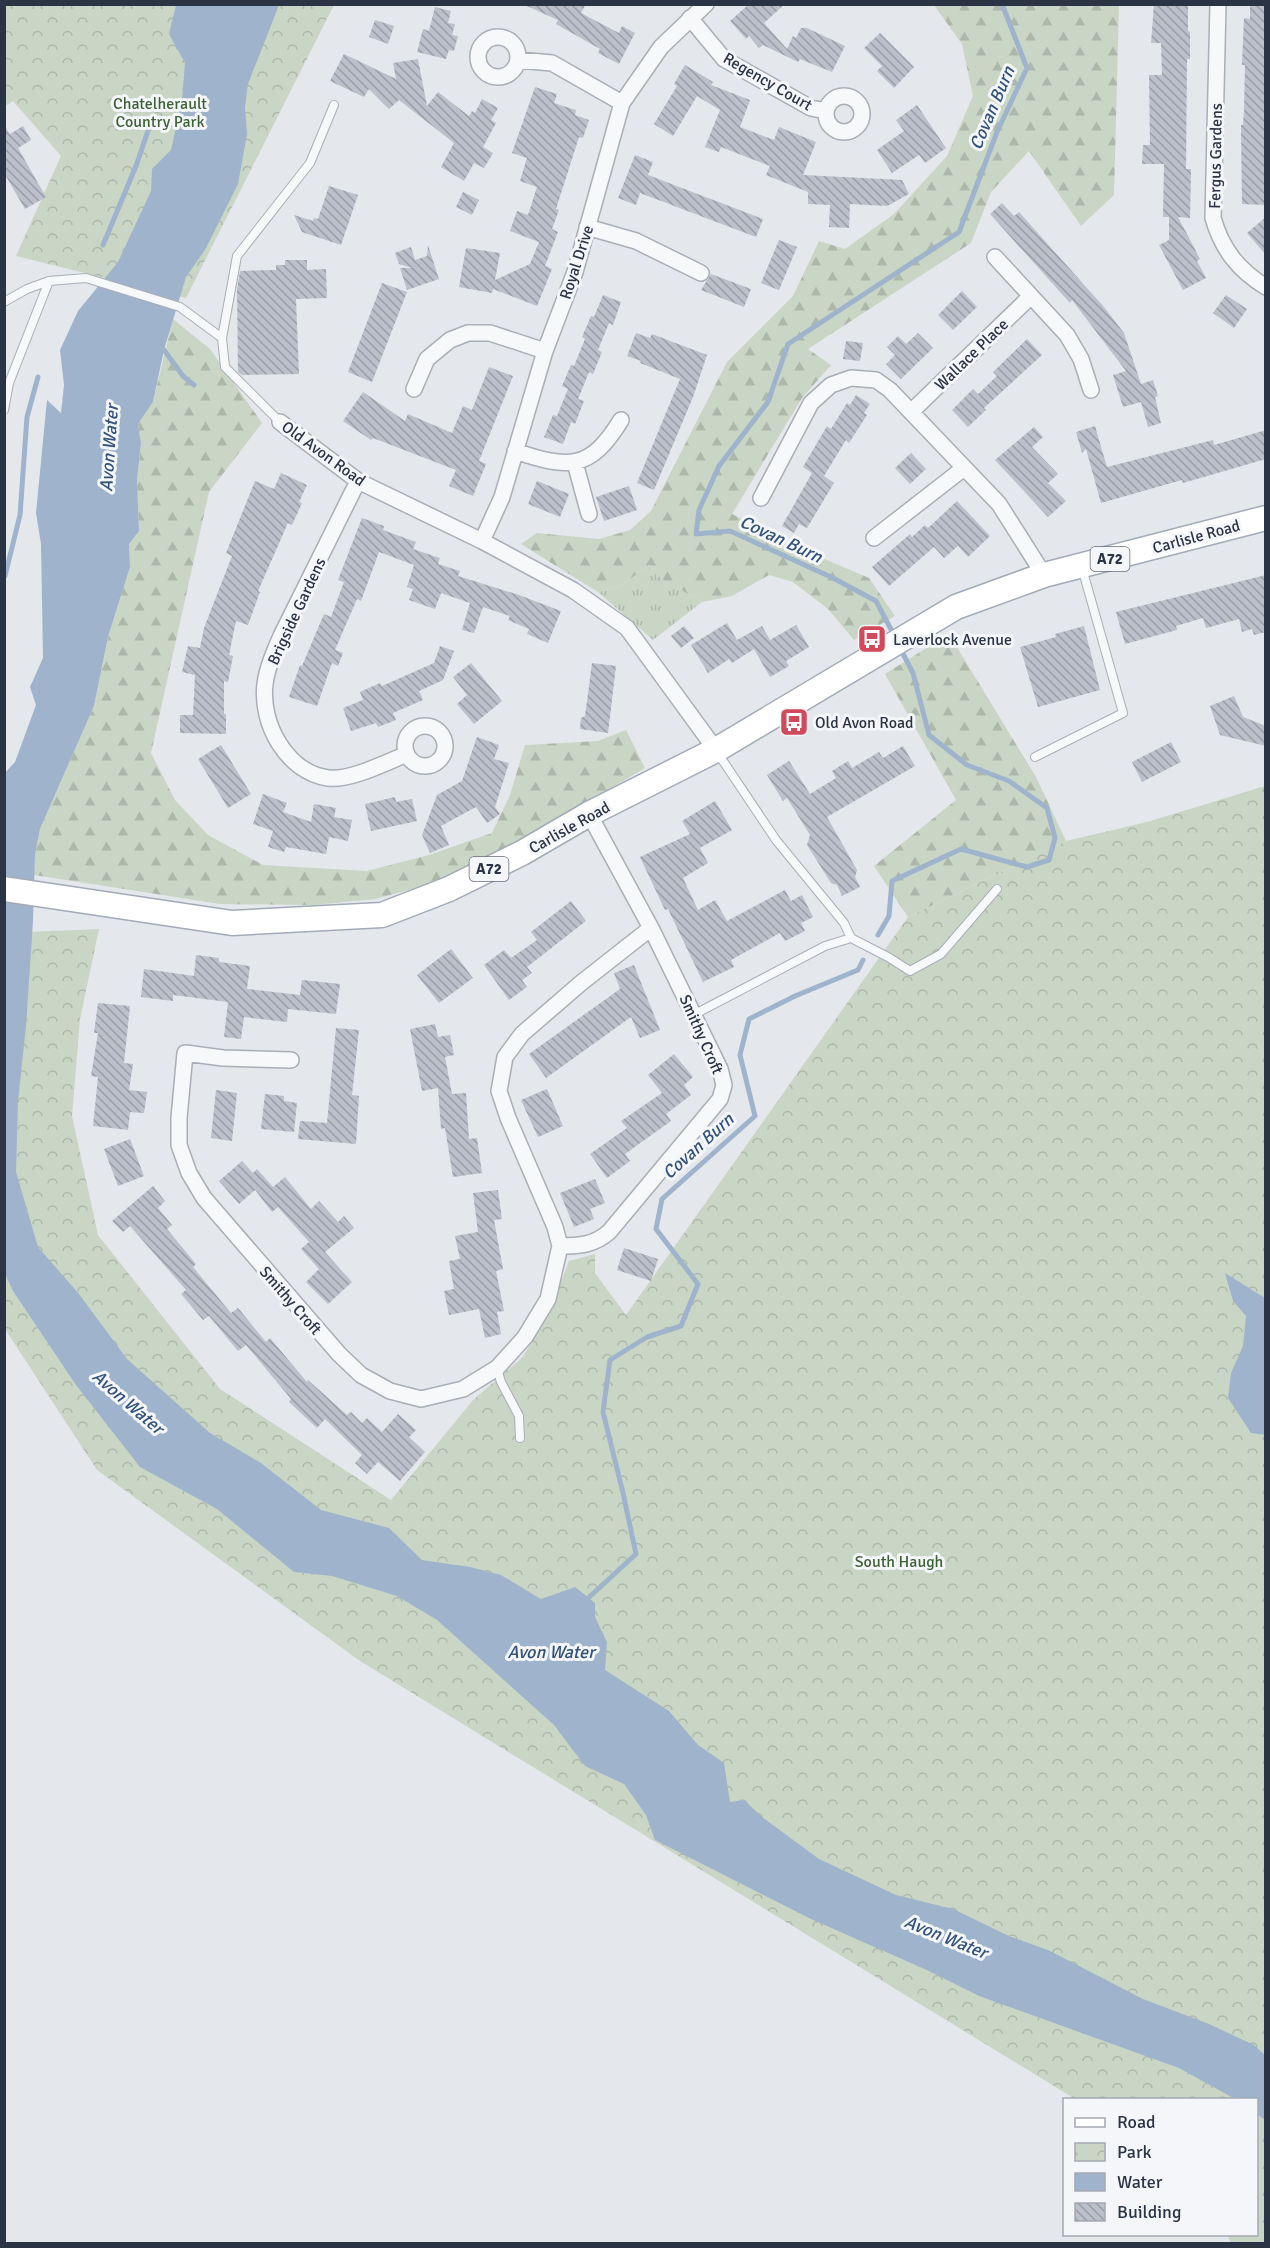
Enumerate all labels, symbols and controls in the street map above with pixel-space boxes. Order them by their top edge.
street label: Regency Court [719,48,816,116]
water label: Covan Burn [965,62,1020,153]
park label: Chatelherault Country Park [113,94,207,132]
street label: Fergus Gardens [1205,103,1227,209]
street label: Royal Drive [556,223,598,302]
street label: Wallace Place [931,315,1013,395]
water label: Avon Water [95,401,123,492]
street label: Old Avon Road [278,417,369,491]
water label: Covan Burn [736,510,827,568]
street label: Carlisle Road [1150,516,1242,558]
road number: A72 [1090,547,1130,571]
street label: Brigside Gardens [263,555,331,668]
bus stop icon: Laverlock Avenue [856,623,888,655]
place label: Laverlock Avenue [893,630,1012,650]
bus stop icon: Old Avon Road [778,706,810,738]
place label: Old Avon Road [815,713,914,733]
street label: Carlisle Road [525,797,614,858]
road number: A72 [470,857,508,881]
street label: Smithy Croft [675,992,728,1078]
water label: Covan Burn [658,1108,739,1184]
street label: Smithy Croft [255,1262,326,1340]
water label: Avon Water [88,1365,170,1440]
park label: South Haugh [855,1552,943,1572]
water label: Avon Water [507,1641,597,1663]
water label: Avon Water [901,1910,993,1964]
legend [1063,2098,1258,2236]
text: Road [1117,2111,1156,2133]
text: Park [1117,2141,1152,2163]
text: Water [1117,2171,1163,2193]
text: Building [1117,2201,1181,2223]

